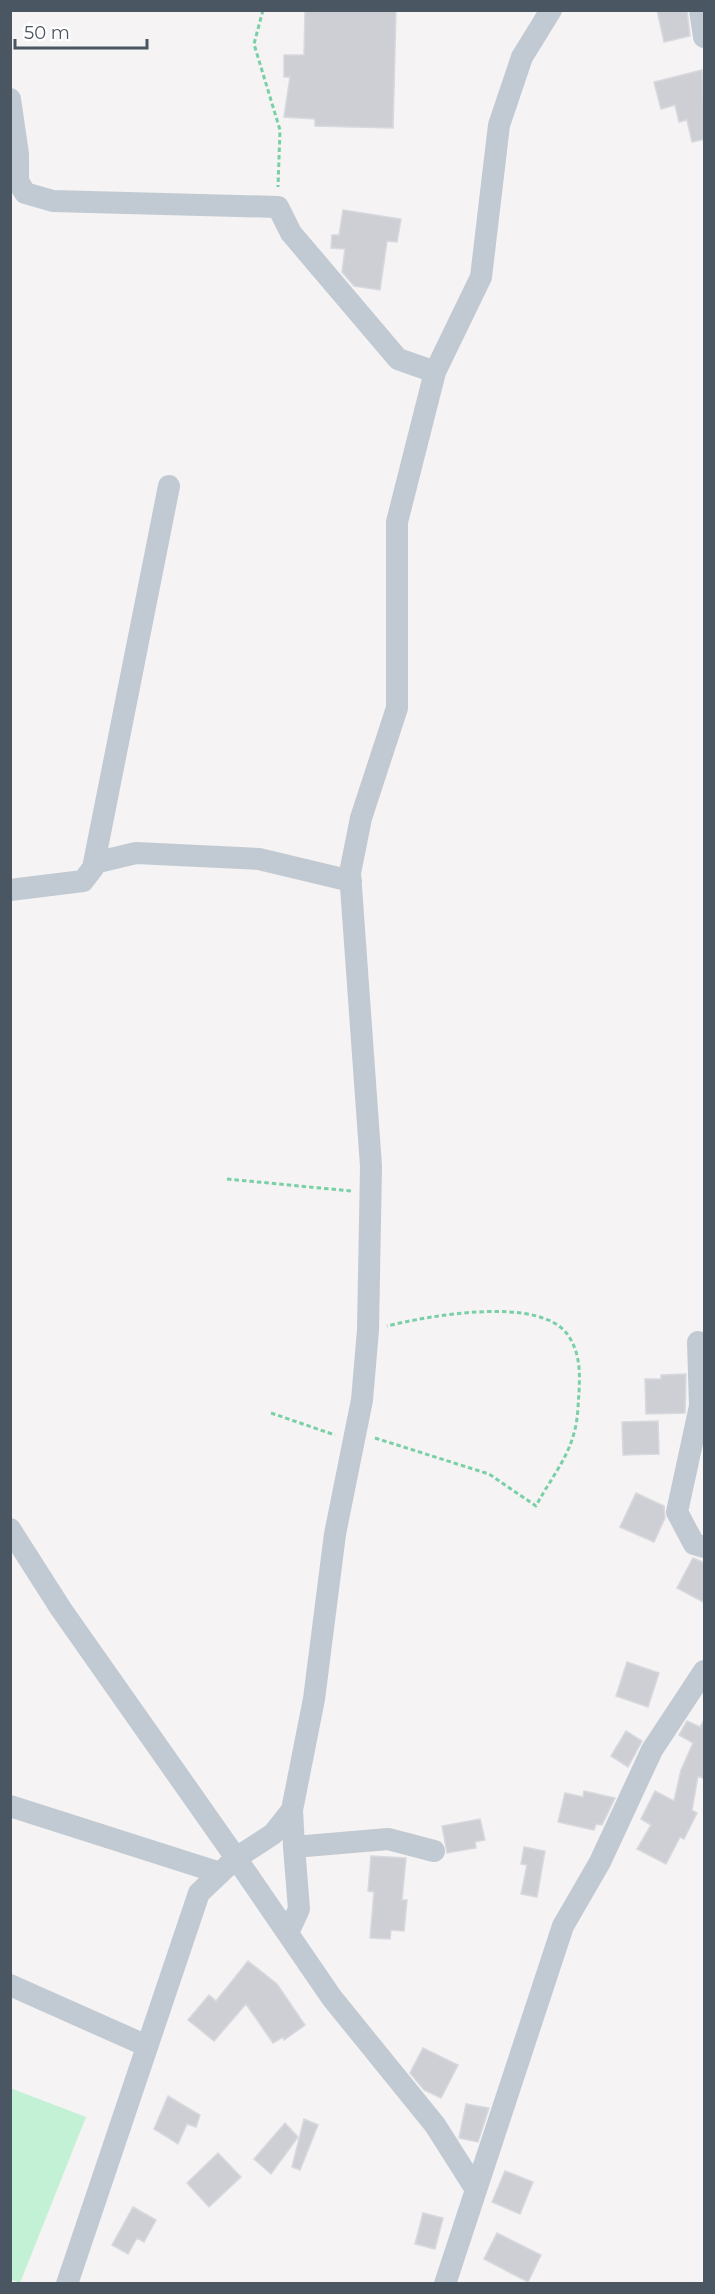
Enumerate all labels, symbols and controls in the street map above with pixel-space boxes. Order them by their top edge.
scale bar [15,12,147,50]
text: 50 m [24,22,70,44]

